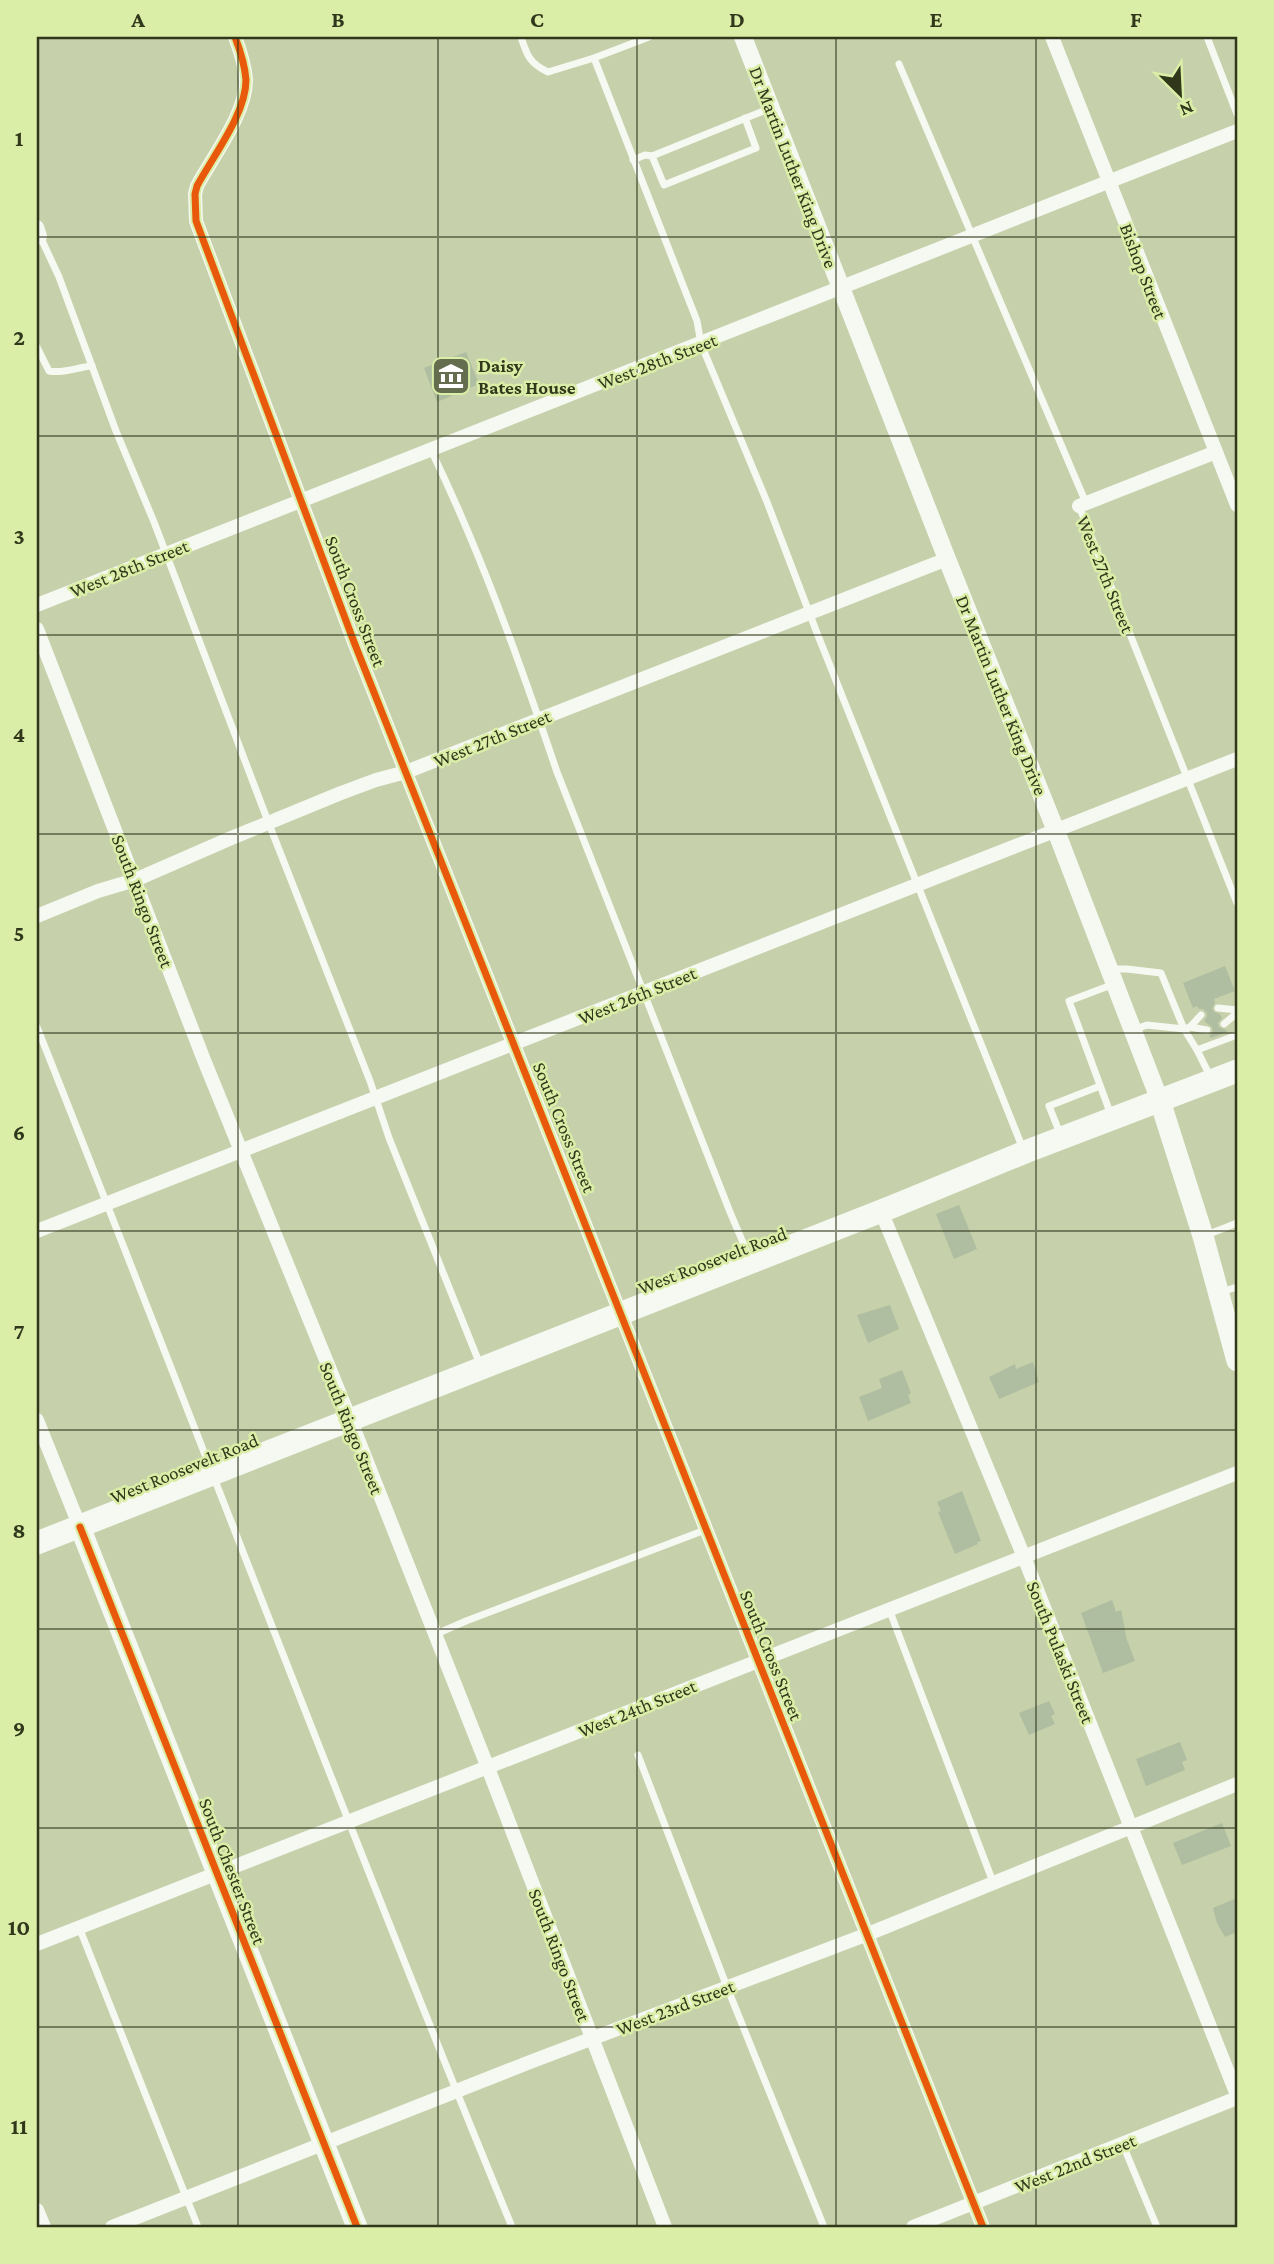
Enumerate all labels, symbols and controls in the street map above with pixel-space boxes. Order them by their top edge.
text: A [130,6,145,32]
text: B [331,6,345,32]
text: C [530,6,544,32]
text: D [729,6,745,32]
text: E [929,6,943,32]
text: F [1130,6,1142,32]
north arrow [1144,60,1214,130]
street label: Dr Martin Luther King Drive [745,63,842,271]
text: N [1176,97,1197,121]
text: 1 [15,125,24,151]
street label: Bishop Street [1116,221,1172,323]
text: 2 [13,324,25,350]
street label: West 28th Street [595,329,720,394]
museum icon: Daisy Bates House [430,355,472,397]
place label: Daisy Bates House [478,355,576,398]
street label: West 27th Street [1073,513,1139,636]
text: 3 [13,523,25,549]
street label: South Cross Street [321,533,390,670]
street label: West 28th Street [67,535,192,602]
street label: Dr Martin Luther King Drive [952,592,1051,798]
street label: West 27th Street [431,705,554,771]
text: 4 [13,721,25,747]
street label: South Ringo Street [108,832,178,971]
text: 5 [13,920,25,946]
street label: West 26th Street [575,962,700,1029]
street label: South Cross Street [529,1059,600,1196]
text: 6 [13,1119,25,1145]
street label: West Roosevelt Road [635,1222,789,1298]
text: 7 [13,1318,25,1344]
street label: South Ringo Street [315,1359,388,1498]
street label: West Roosevelt Road [107,1429,261,1508]
text: 8 [12,1517,26,1543]
street label: South Pulaski Street [1022,1578,1099,1727]
street label: South Cross Street [736,1587,807,1724]
street label: West 24th Street [575,1675,700,1742]
text: 9 [13,1715,25,1741]
street label: South Chester Street [195,1795,270,1948]
street label: South Ringo Street [525,1886,595,2025]
text: 10 [8,1914,30,1940]
street label: West 23rd Street [613,1975,738,2040]
text: 11 [10,2113,28,2139]
street label: West 22nd Street [1012,2129,1139,2197]

